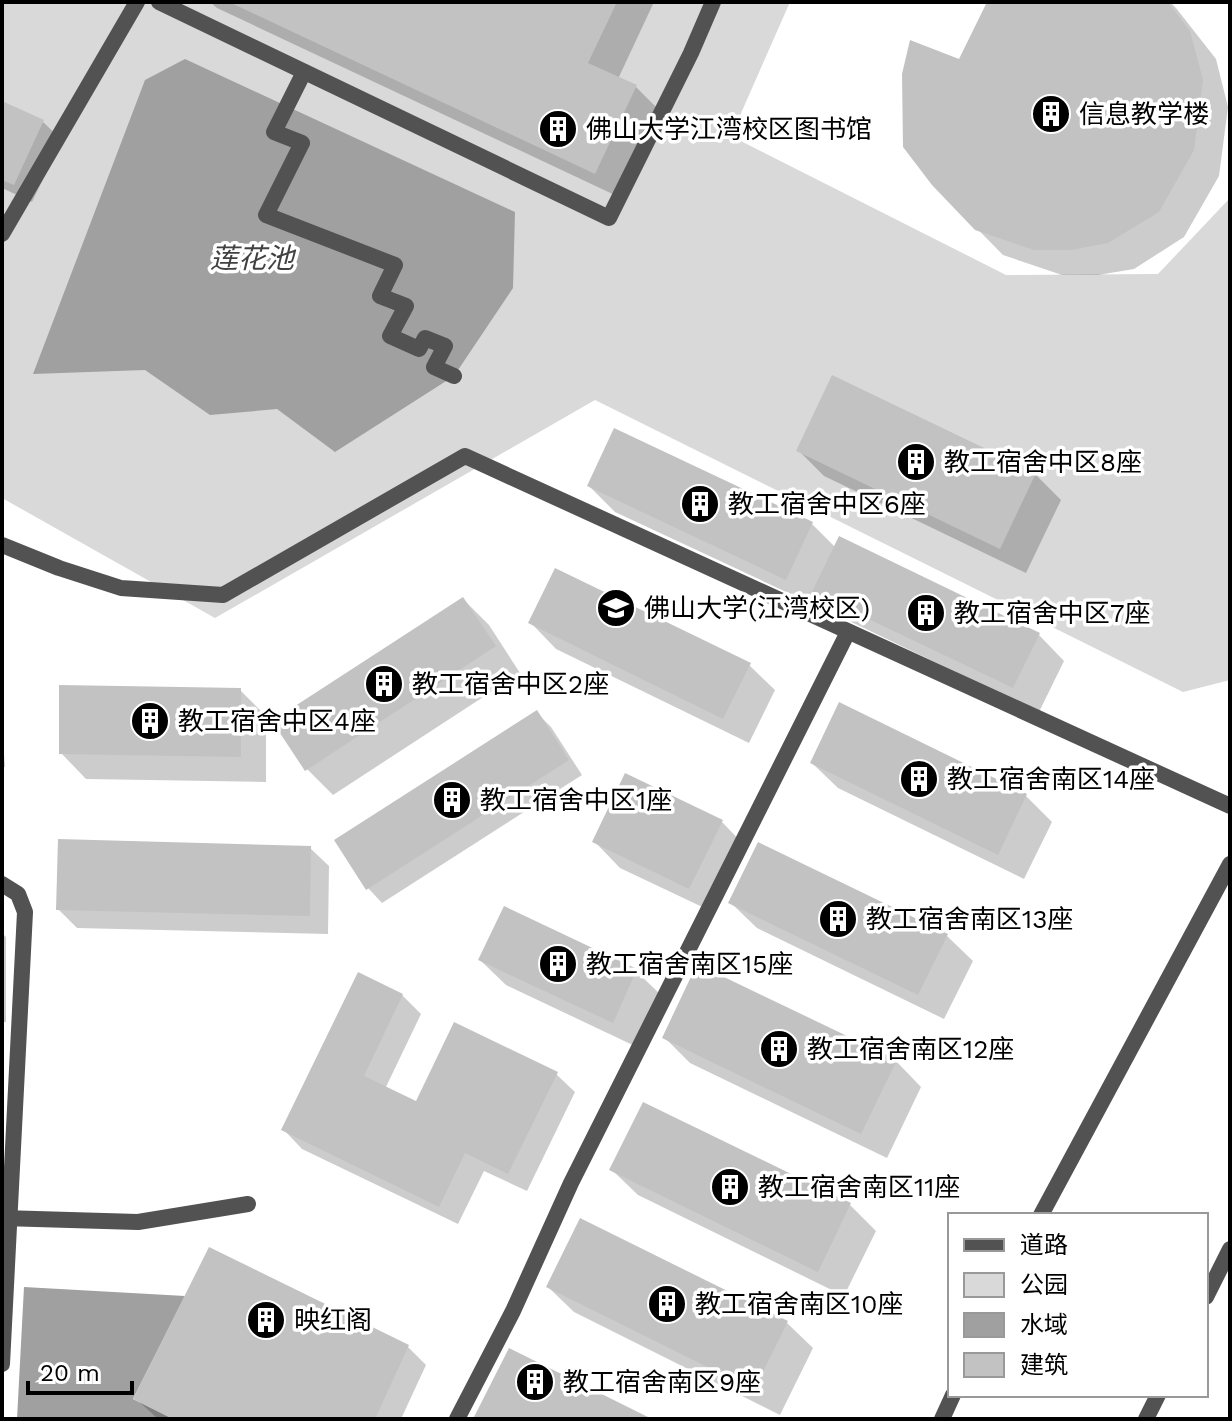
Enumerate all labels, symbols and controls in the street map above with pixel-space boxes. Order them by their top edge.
building icon: 信息教学楼 [1030,93,1072,135]
place label: 信息教学楼 [1079,99,1209,129]
building icon: 佛山大学江湾校区图书馆 [537,108,579,150]
place label: 佛山大学江湾校区图书馆 [586,114,872,144]
water label: 莲花池 [210,242,297,275]
building icon: 教工宿舍中区8座 [895,441,937,483]
place label: 教工宿舍中区8座 [944,447,1142,477]
building icon: 教工宿舍中区6座 [679,483,721,525]
place label: 教工宿舍中区6座 [728,489,926,519]
school or university icon: 佛山大学(江湾校区) [595,587,637,629]
building icon: 教工宿舍中区7座 [905,592,947,634]
place label: 佛山大学(江湾校区) [644,593,870,623]
place label: 教工宿舍中区7座 [954,598,1151,628]
building icon: 教工宿舍中区2座 [363,663,405,705]
place label: 教工宿舍中区2座 [412,669,609,699]
building icon: 教工宿舍中区4座 [129,700,171,742]
place label: 教工宿舍中区4座 [178,706,376,736]
building icon: 教工宿舍南区14座 [898,758,940,800]
place label: 教工宿舍南区14座 [947,764,1155,794]
building icon: 教工宿舍中区1座 [431,779,473,821]
place label: 教工宿舍中区1座 [480,785,672,815]
building icon: 教工宿舍南区13座 [817,898,859,940]
place label: 教工宿舍南区13座 [866,904,1073,934]
building icon: 教工宿舍南区15座 [537,943,579,985]
place label: 教工宿舍南区15座 [586,949,793,979]
building icon: 教工宿舍南区12座 [758,1028,800,1070]
place label: 教工宿舍南区12座 [807,1034,1014,1064]
building icon: 教工宿舍南区11座 [709,1166,751,1208]
place label: 教工宿舍南区11座 [758,1172,960,1202]
legend [948,1213,1208,1397]
text: 道路 [1020,1231,1068,1259]
text: 公园 [1020,1271,1068,1299]
building icon: 教工宿舍南区10座 [646,1283,688,1325]
place label: 教工宿舍南区10座 [695,1289,903,1319]
building icon: 映红阁 [245,1299,287,1341]
place label: 映红阁 [294,1305,372,1335]
text: 水域 [1020,1311,1068,1339]
scale bar [28,1345,132,1395]
text: 建筑 [1020,1351,1068,1379]
text: 20 m [40,1359,100,1387]
building icon: 教工宿舍南区9座 [514,1361,556,1403]
place label: 教工宿舍南区9座 [563,1367,761,1397]

